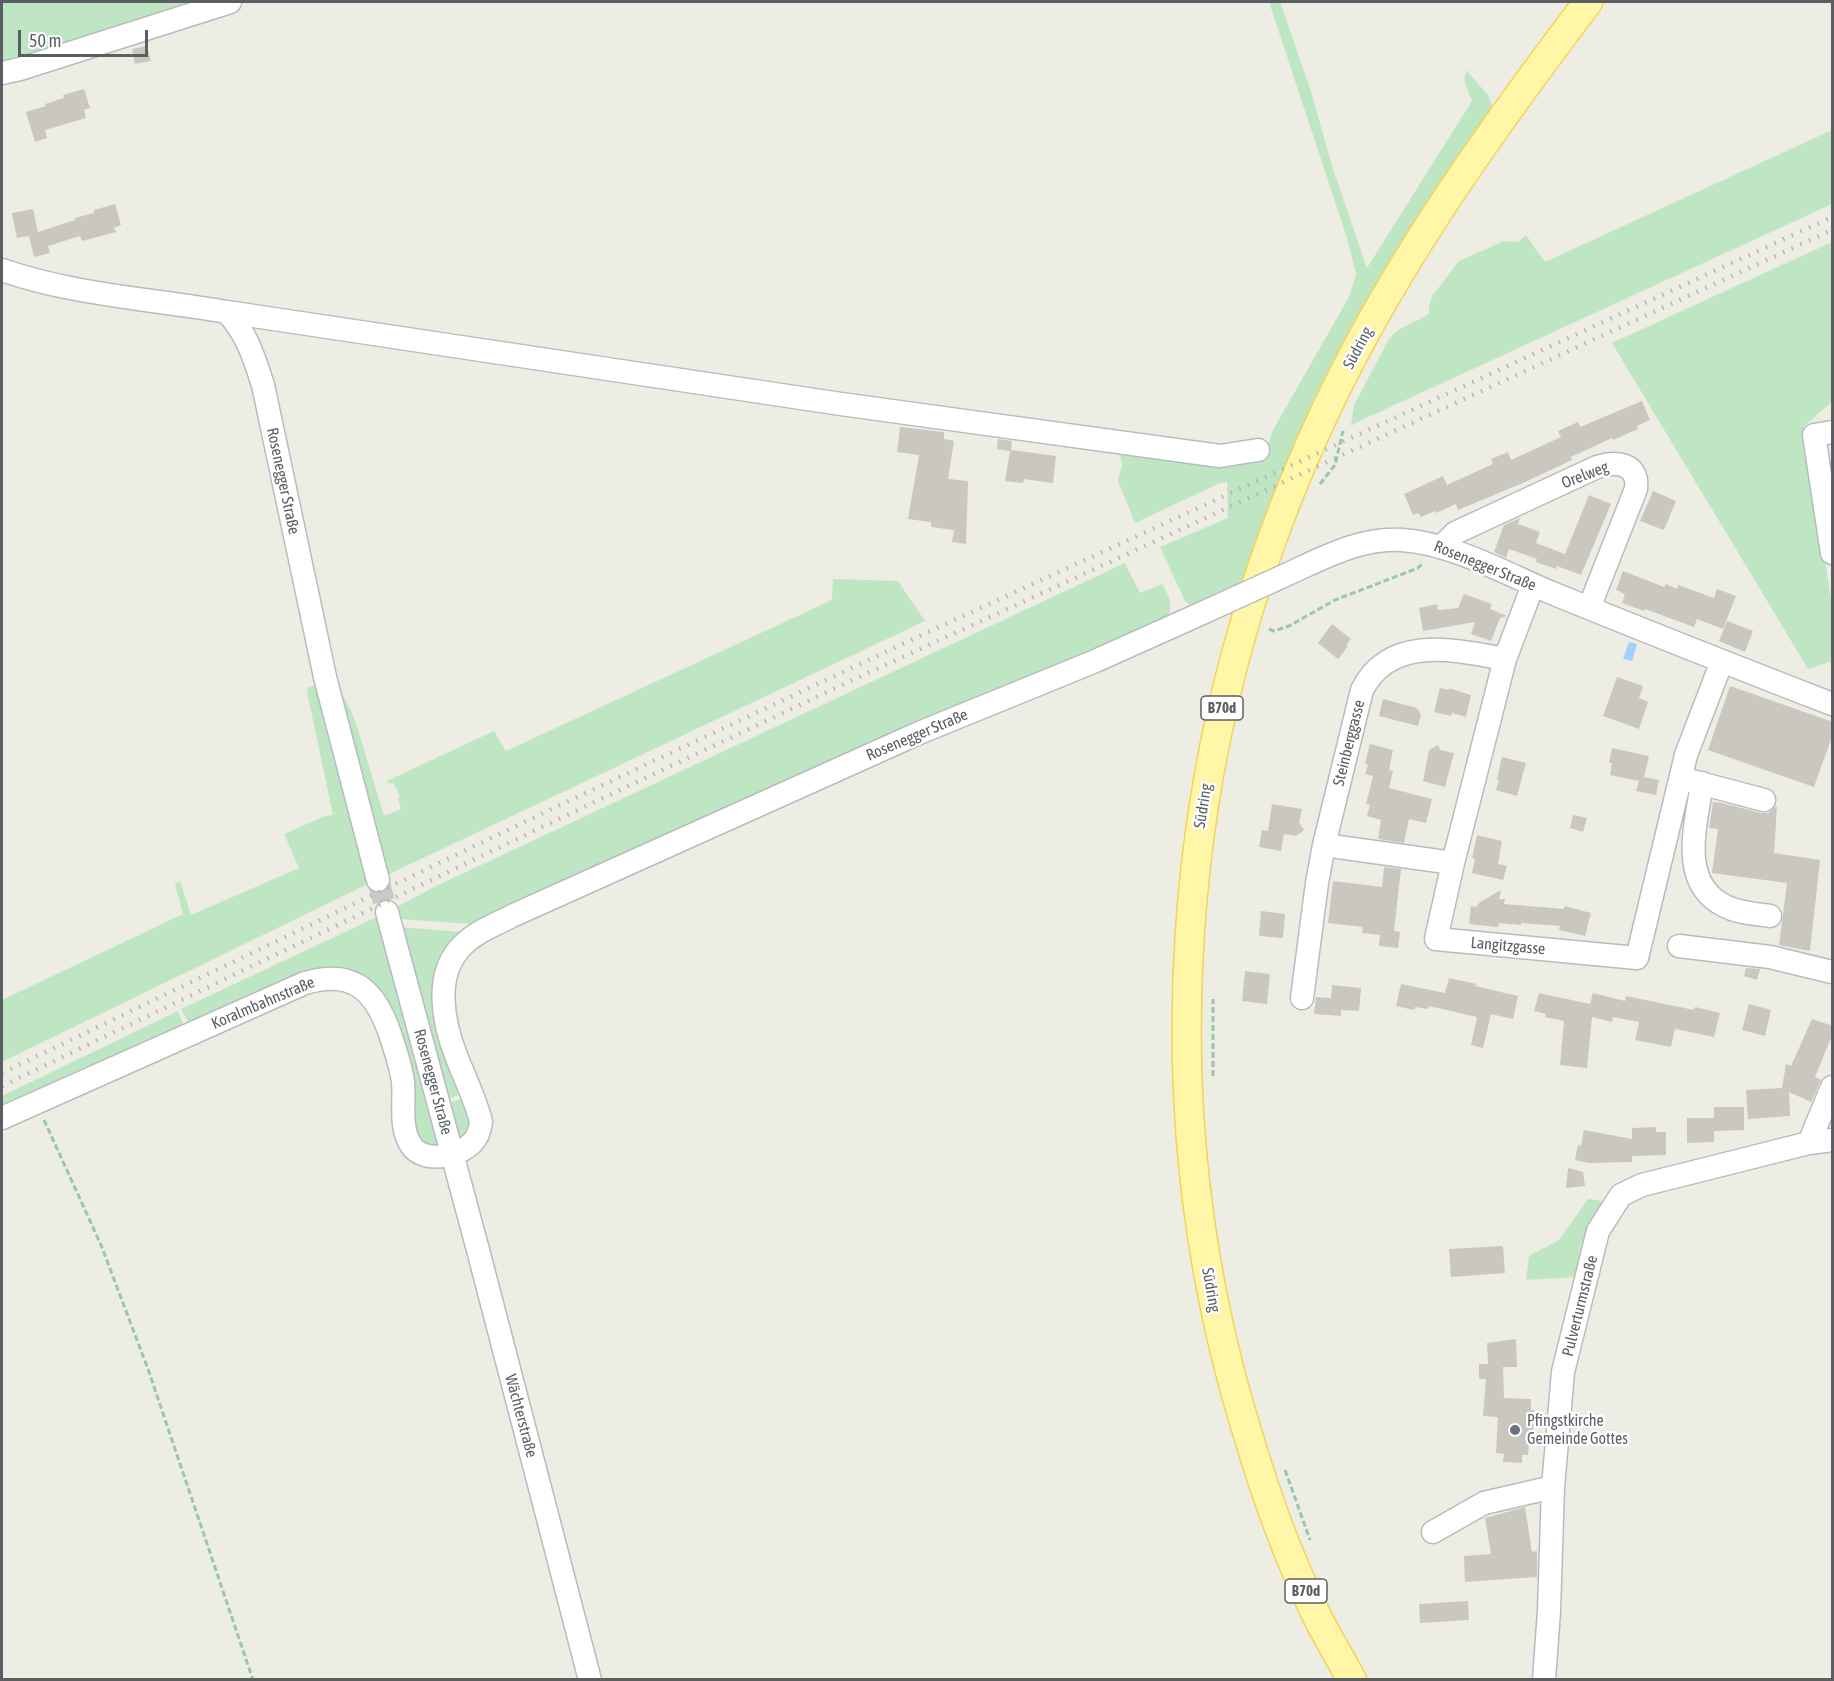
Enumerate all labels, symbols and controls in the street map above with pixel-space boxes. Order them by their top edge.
scale bar [21,18,152,56]
text: 50 m [29,30,61,51]
street label: Südring [1339,324,1377,372]
street label: Rosenegger Straße [262,426,304,536]
street label: Orelweg [1559,457,1611,493]
street label: Rosenegger Straße [1431,537,1539,595]
road number: B70d [1201,696,1243,720]
street label: Steinberggasse [1329,698,1369,788]
street label: Rosenegger Straße [863,705,971,765]
street label: Südring [1190,782,1216,830]
street label: Langitzgasse [1470,933,1546,959]
street label: Koralmbahnstraße [209,973,317,1033]
street label: Rosenegger Straße [410,1027,456,1137]
street label: Pulverturmstraße [1558,1254,1602,1358]
street label: Südring [1198,1266,1224,1314]
street label: Wächterstraße [501,1372,541,1460]
place label: Pfingstkirche Gemeinde Gottes [1527,1411,1628,1449]
marker: Pfingstkirche Gemeinde Gottes [1508,1423,1522,1437]
road number: B70d [1285,1579,1327,1603]

